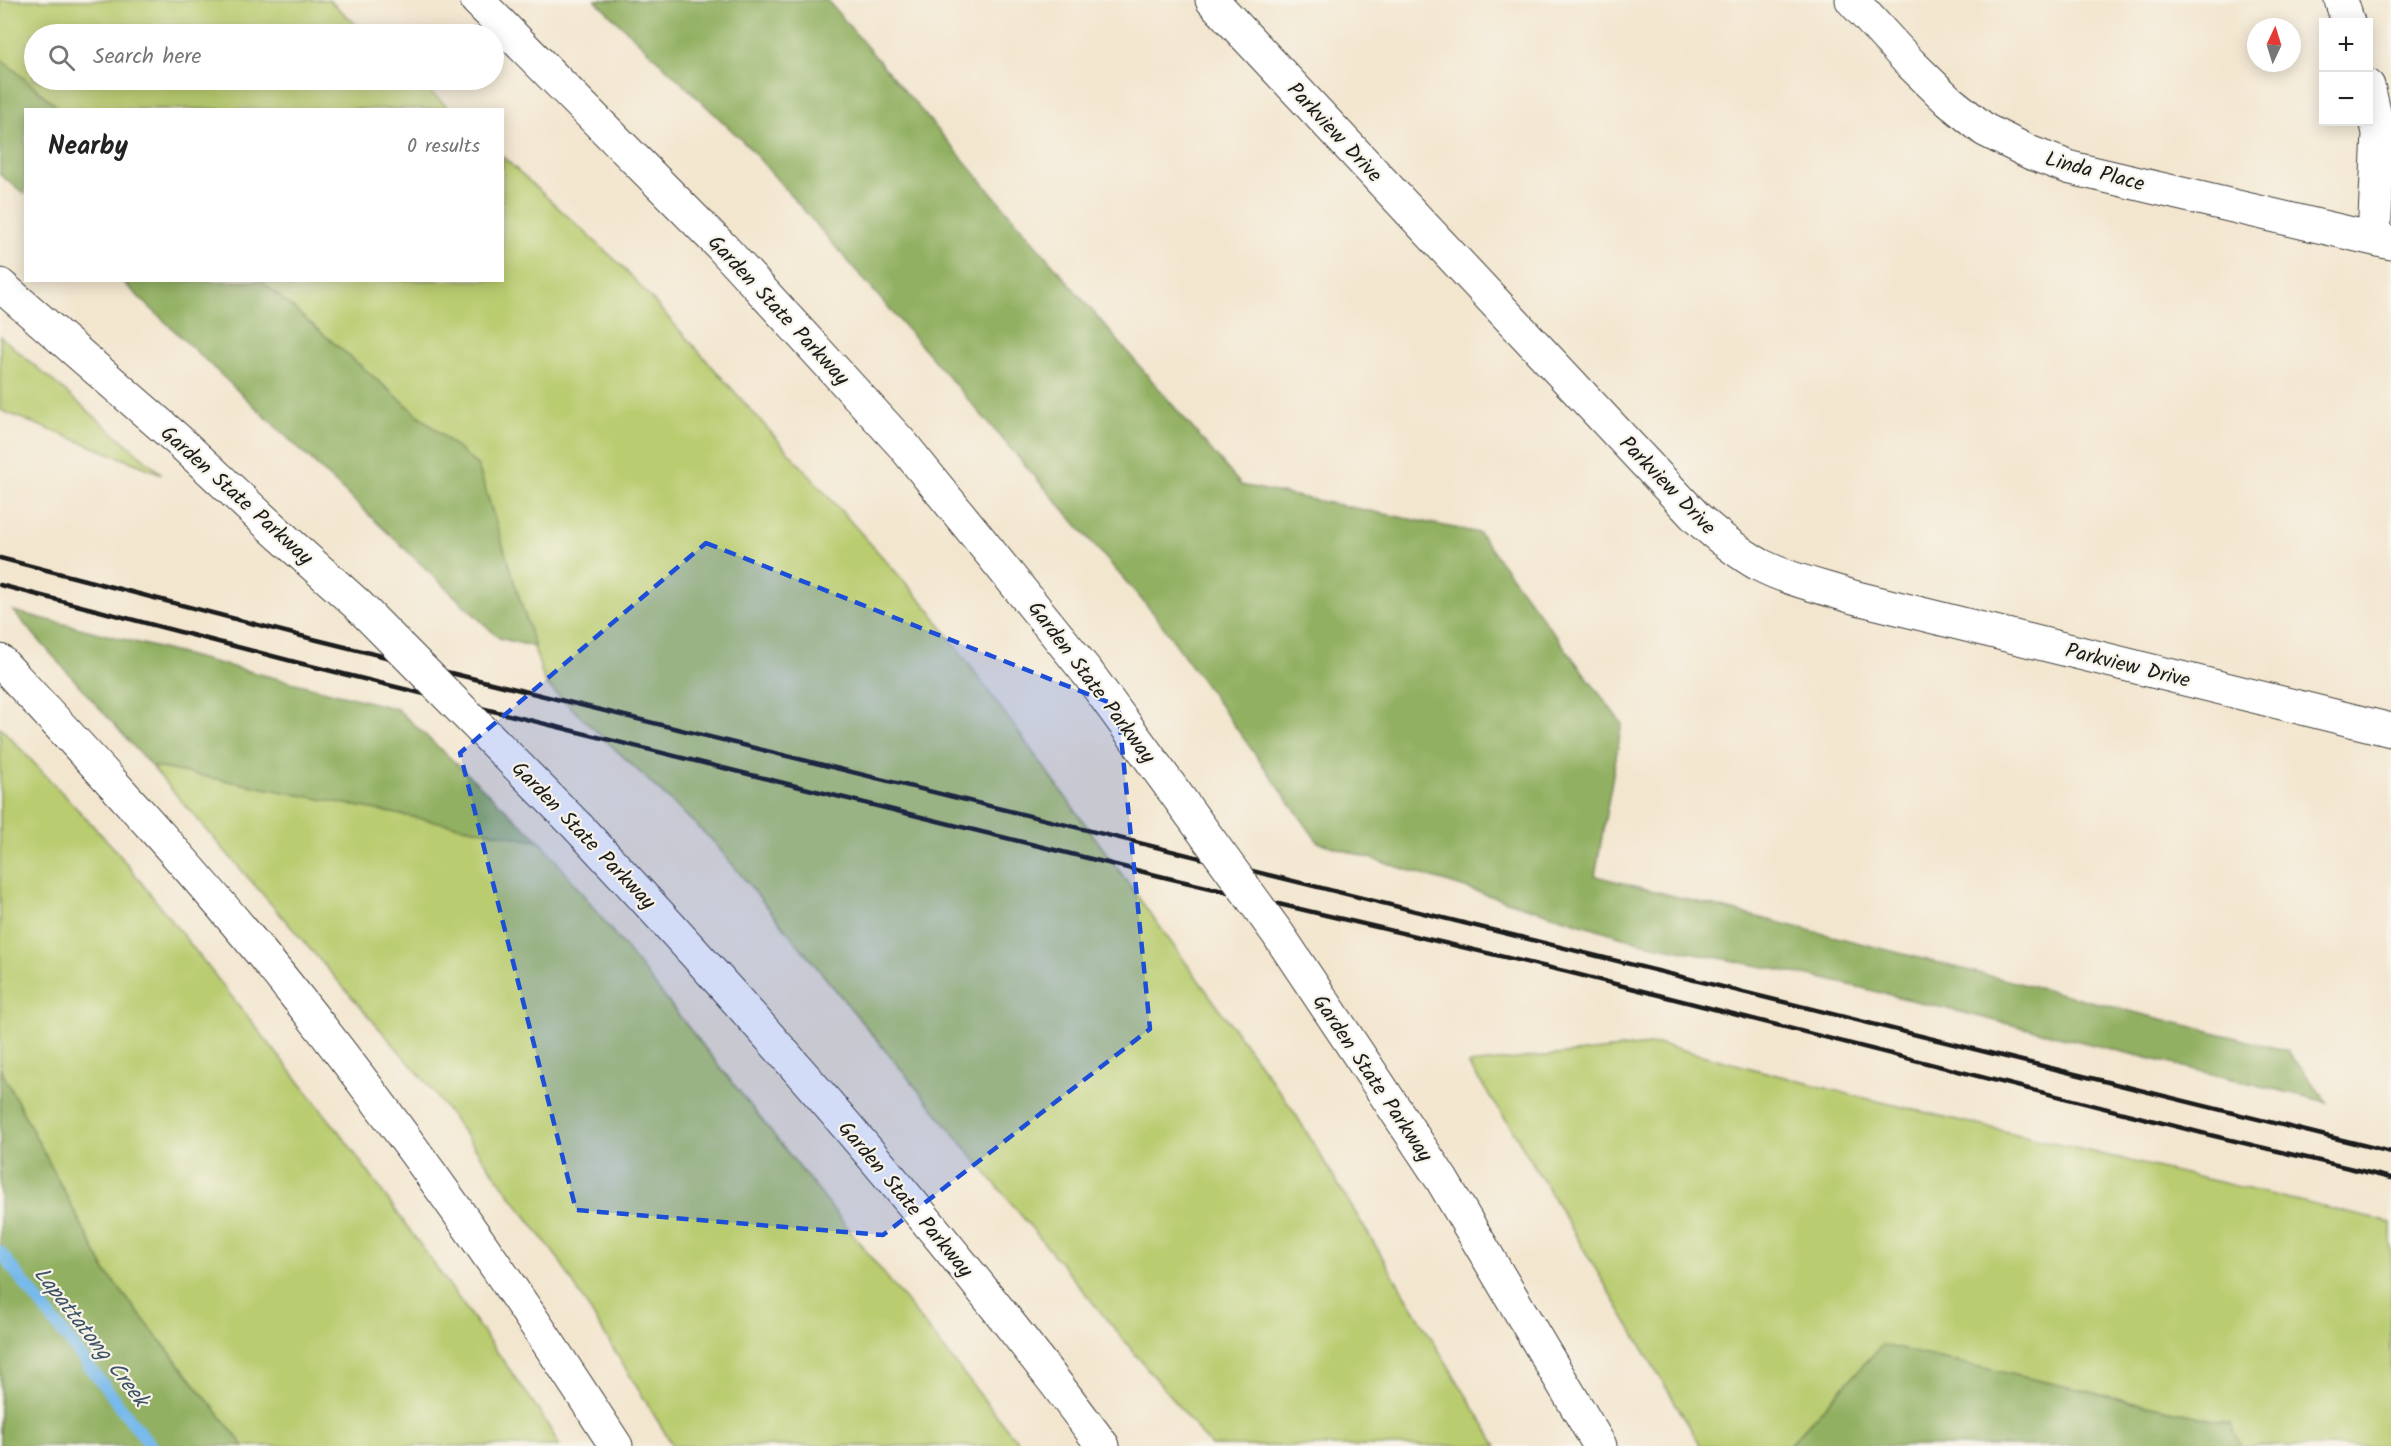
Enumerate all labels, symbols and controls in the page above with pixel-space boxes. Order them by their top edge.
north arrow [2247,18,2301,72]
map controls [2319,18,2373,126]
button: + [2319,18,2373,72]
search box [24,24,504,90]
text: Search here [93,40,201,75]
icon: search [45,41,78,74]
button: − [2319,72,2373,126]
street label: Parkview Drive [1278,75,1390,191]
text: Nearby [48,126,128,168]
text: 0 results [407,131,480,163]
street label: Linda Place [2041,143,2148,202]
street label: Garden State Parkway [699,228,857,394]
street label: Garden State Parkway [152,418,320,574]
street label: Parkview Drive [1611,429,1724,544]
street label: Garden State Parkway [1019,595,1163,771]
street label: Parkview Drive [2062,635,2194,698]
street label: Garden State Parkway [503,754,663,918]
street label: Garden State Parkway [1303,988,1440,1170]
street label: Garden State Parkway [829,1114,981,1286]
water label: Lapattatong Creek [24,1260,159,1418]

